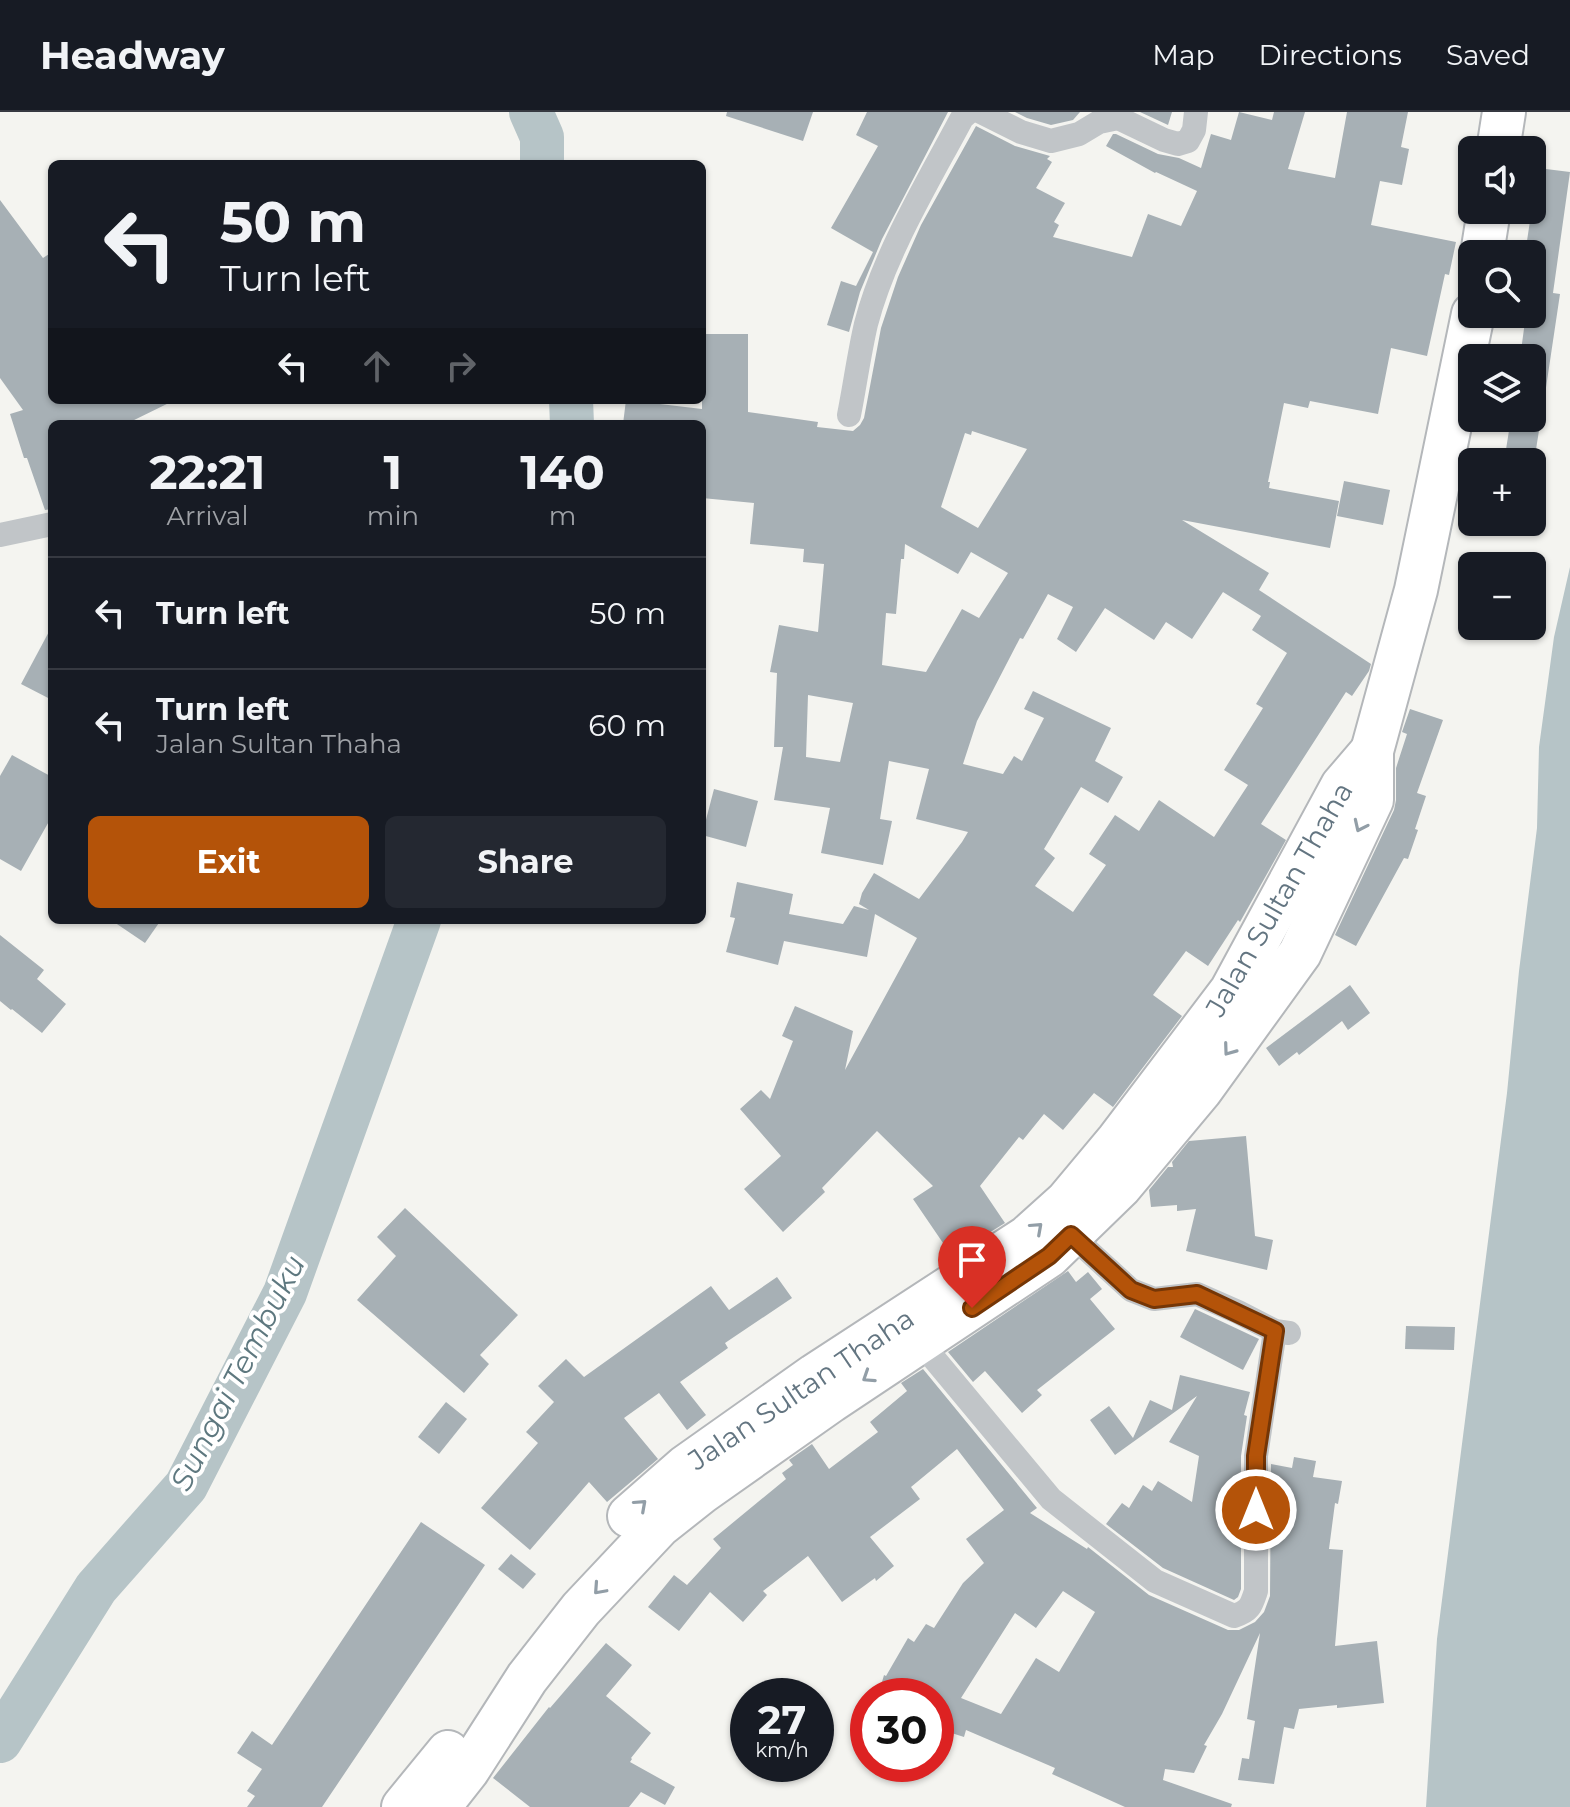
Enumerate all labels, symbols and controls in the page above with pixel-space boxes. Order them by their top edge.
text: Headway [40,32,225,79]
text: Map [1152,38,1214,72]
text: Directions [1258,38,1402,72]
text: Saved [1446,38,1530,72]
map controls [1458,136,1546,640]
button: sound [1458,136,1546,224]
text: 50 m [220,188,366,256]
icon: left [88,192,192,296]
button: search [1458,240,1546,328]
text: Turn left [220,256,371,300]
icon: left [271,344,315,388]
icon: ahead [355,344,399,388]
icon: right [439,344,483,388]
button: layers [1458,344,1546,432]
text: 22:21 [149,443,266,501]
text: 1 [384,443,402,501]
text: 140 [520,443,605,501]
button: + [1458,448,1546,536]
text: Arrival [166,500,248,532]
text: min [367,500,419,532]
text: m [549,500,576,532]
button: − [1458,552,1546,640]
icon: left [88,591,132,635]
text: Turn left [156,595,289,632]
text: 50 m [589,595,666,632]
text: Turn left [156,691,289,728]
icon: left [88,703,132,747]
text: 60 m [588,707,666,744]
text: Jalan Sultan Thaha [156,728,402,760]
street label: Jalan Sultan Thaha [1198,776,1360,1023]
button: Exit [88,816,369,908]
button: Share [385,816,666,908]
one-way arrow [1353,818,1369,833]
one-way arrow [1225,1042,1239,1056]
one-way arrow [1028,1223,1043,1237]
pin [938,1226,1006,1308]
icon: arrive [950,1238,994,1282]
water label: Sungai Tembuku [162,1249,313,1497]
street label: Jalan Sultan Thaha [681,1301,920,1478]
one-way arrow [862,1367,877,1382]
position arrow [1214,1468,1298,1552]
one-way arrow [632,1499,646,1514]
one-way arrow [594,1580,608,1595]
speed limit sign: 30 [850,1678,954,1782]
text: 27 [758,1695,806,1744]
text: km/h [755,1738,809,1762]

